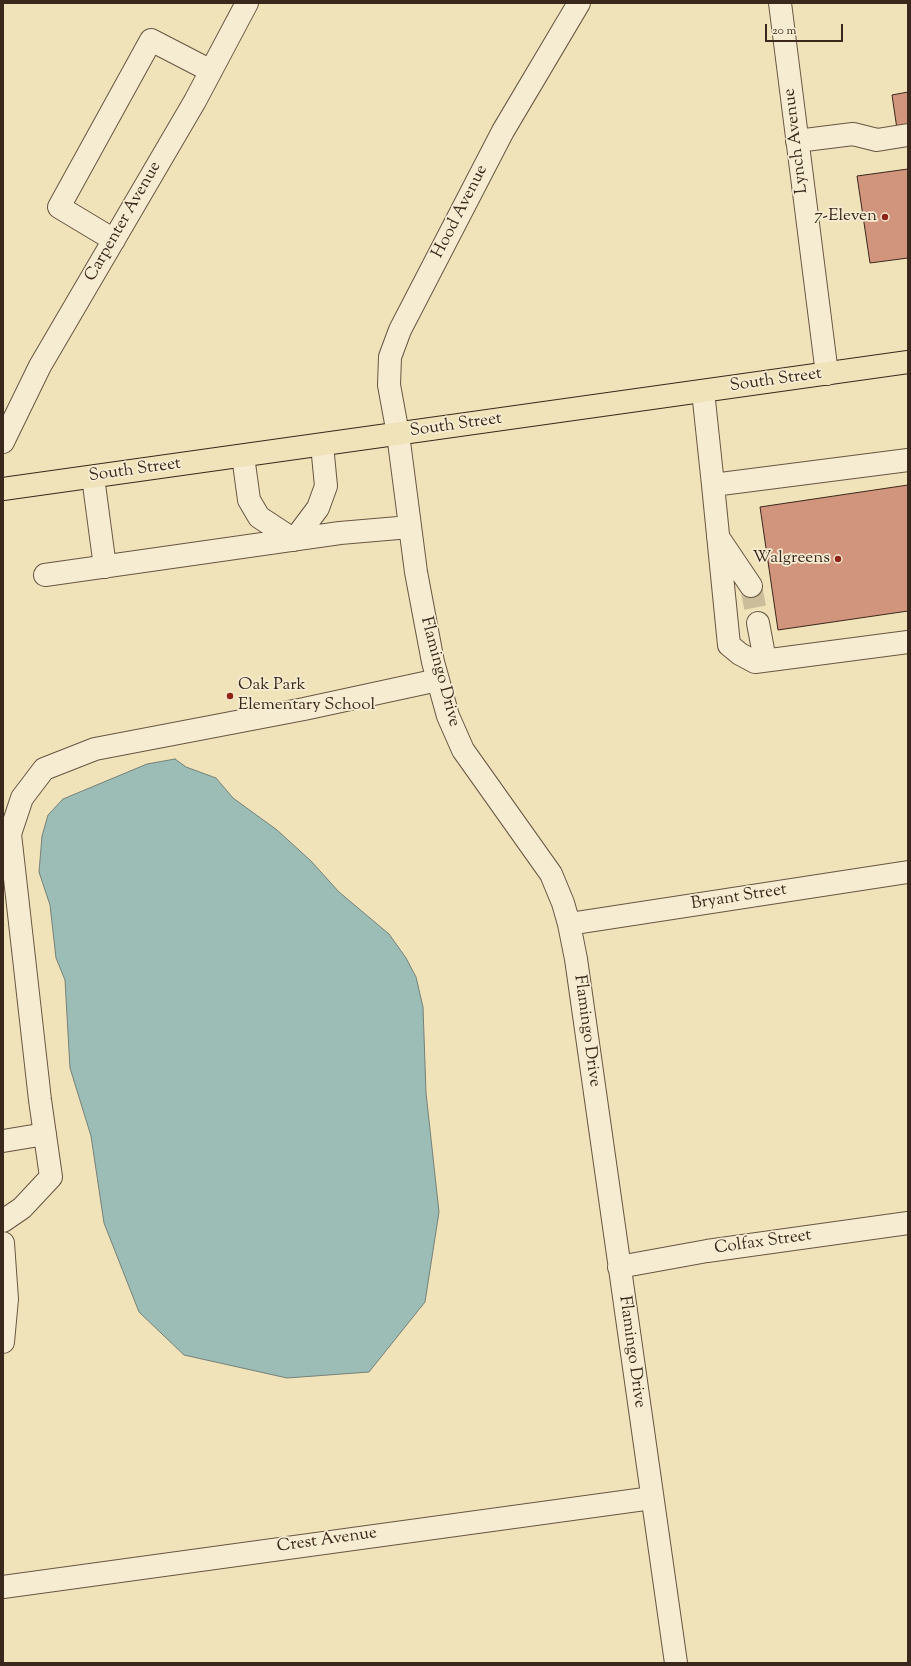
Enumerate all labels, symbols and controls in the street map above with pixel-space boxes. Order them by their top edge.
scale bar [767,16,845,42]
text: 20 m [772,22,796,40]
street label: Lynch Avenue [780,87,814,195]
street label: Carpenter Avenue [81,158,167,286]
street label: Hood Avenue [429,162,493,262]
place label: 7-Eleven [814,207,877,227]
marker: 7-Eleven [880,212,890,222]
street label: South Street [729,364,823,398]
street label: South Street [409,409,503,443]
street label: South Street [88,454,182,488]
place label: Walgreens [752,549,830,569]
marker: Walgreens [833,554,843,564]
street label: Flamingo Drive [415,615,463,729]
place label: Oak Park Elementary School [238,676,375,716]
marker: Oak Park Elementary School [225,691,235,701]
street label: Bryant Street [690,880,788,916]
street label: Flamingo Drive [568,974,604,1088]
street label: Colfax Street [713,1226,813,1260]
street label: Flamingo Drive [613,1295,649,1409]
street label: Crest Avenue [276,1524,378,1558]

